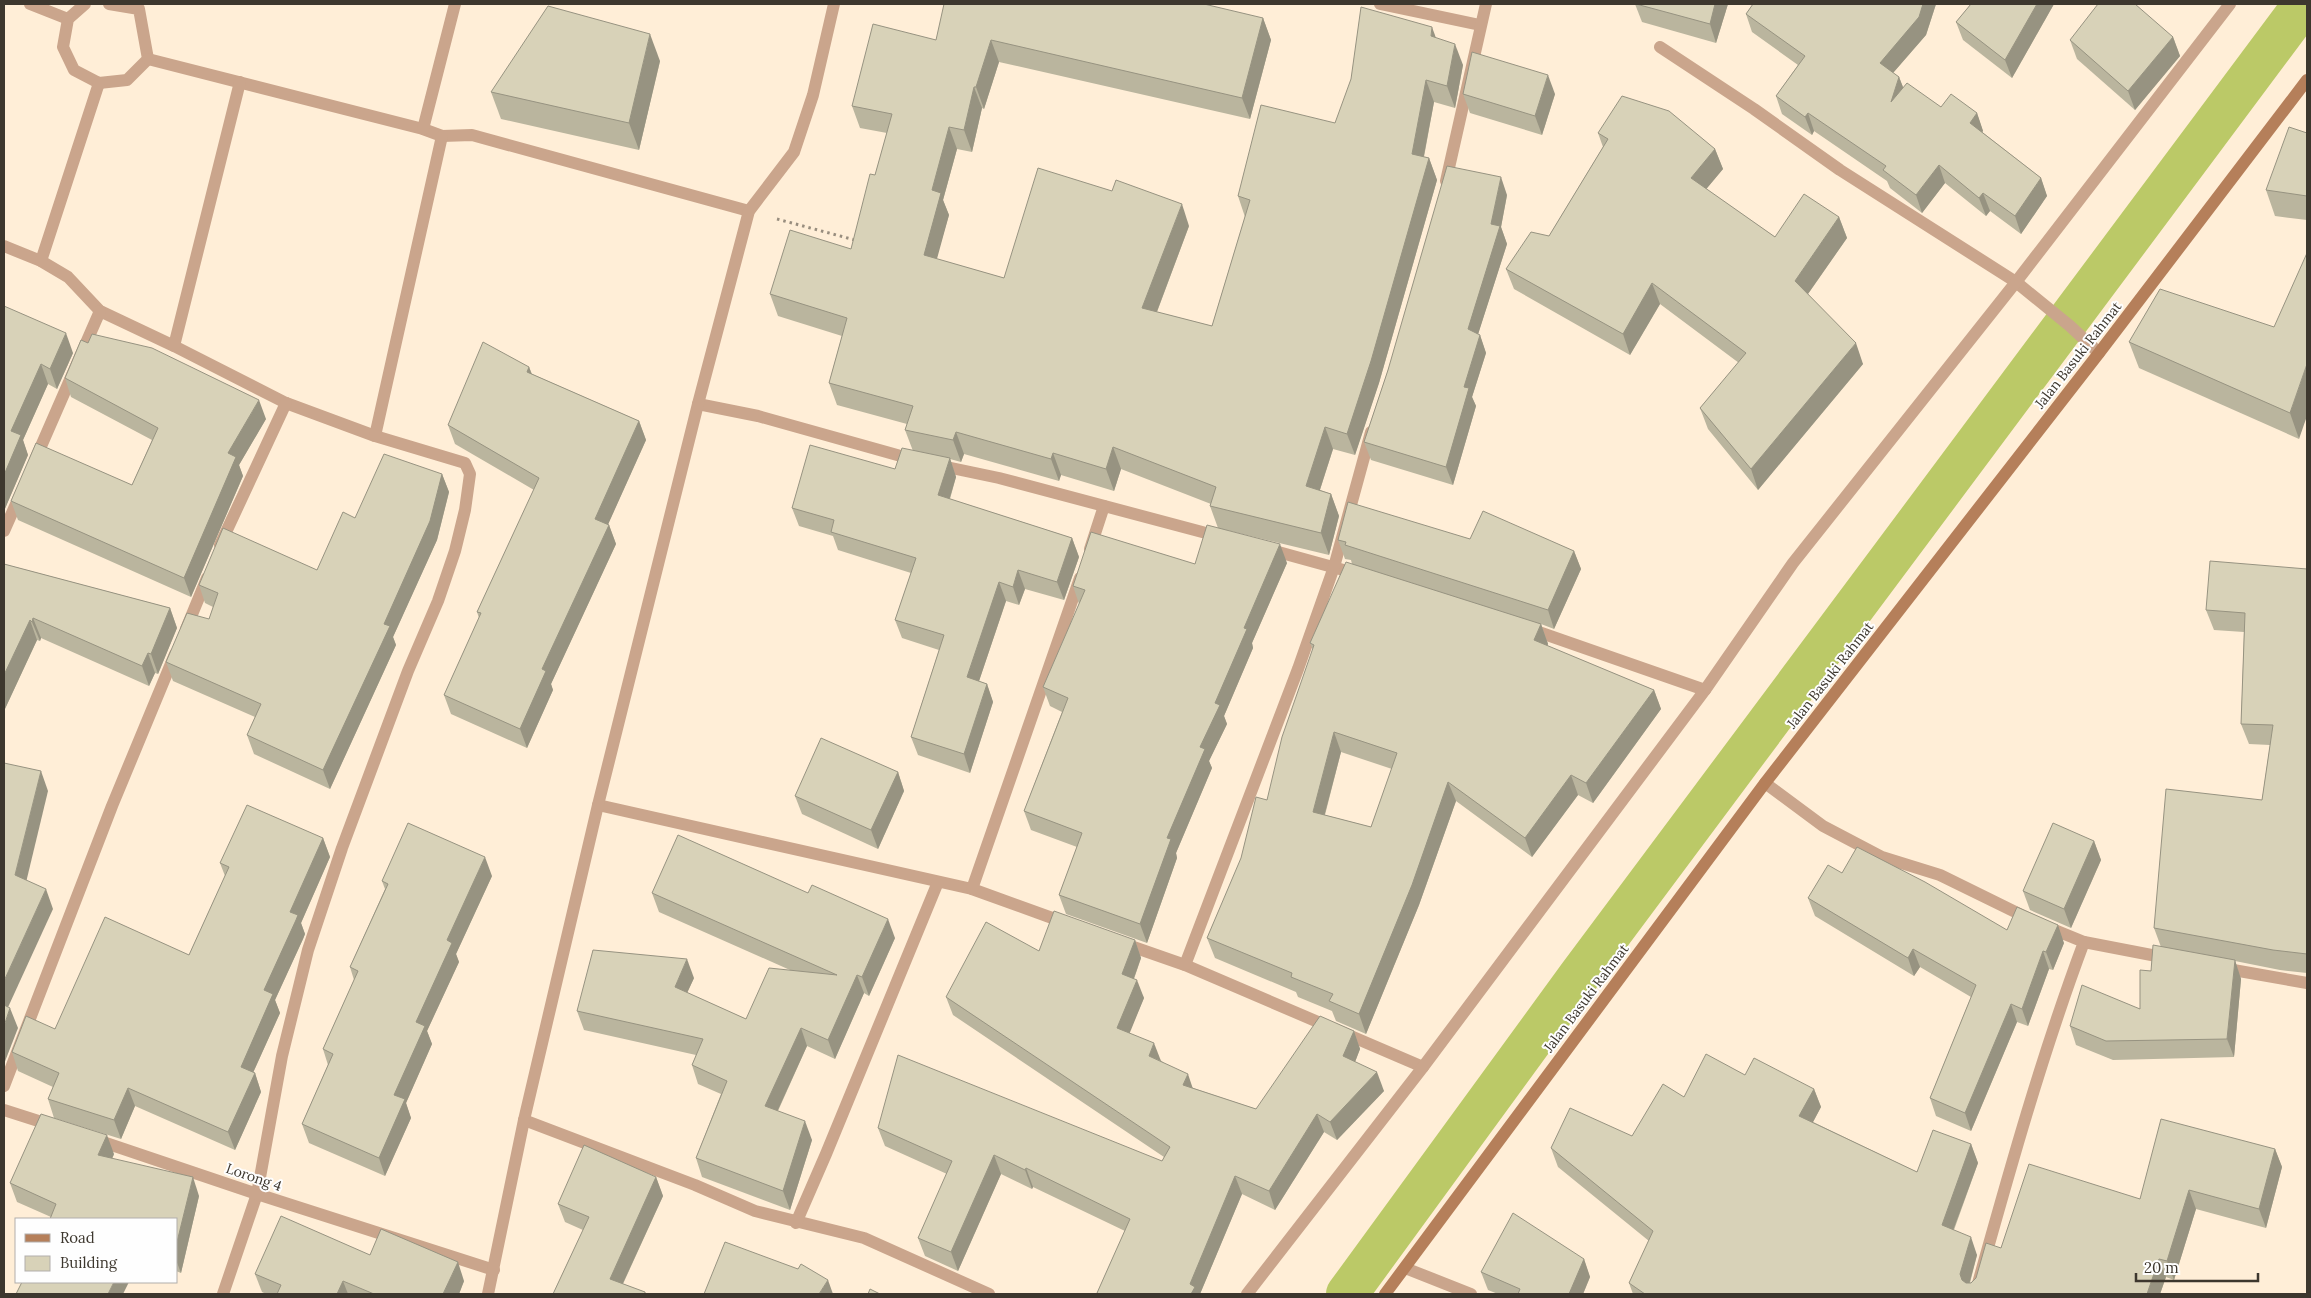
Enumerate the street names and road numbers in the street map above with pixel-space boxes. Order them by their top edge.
street label: Jalan Basuki Rahmat [2030,297,2126,413]
street label: Jalan Basuki Rahmat [1782,617,1878,733]
street label: Jalan Basuki Rahmat [1539,940,1633,1056]
street label: Lorong 4 [224,1159,285,1195]

